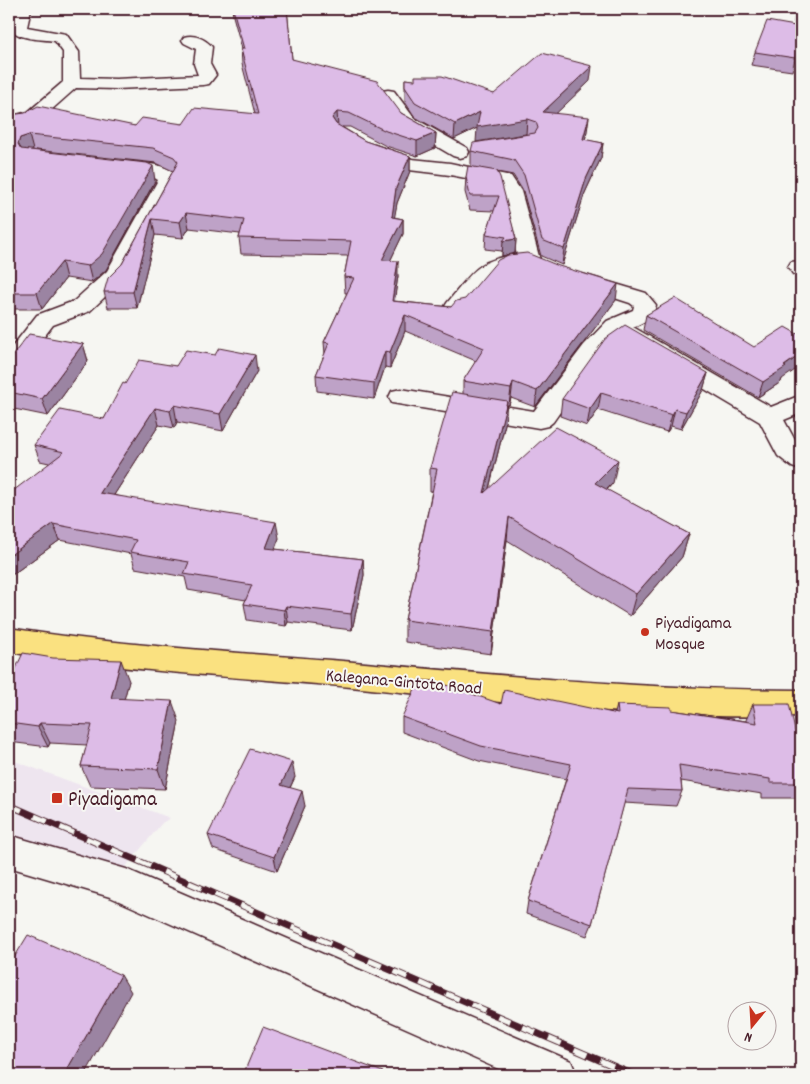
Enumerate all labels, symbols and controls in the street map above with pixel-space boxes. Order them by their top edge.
place label: Piyadigama Mosque [655,612,732,658]
marker: Piyadigama Mosque [639,626,651,638]
street label: Kalegana-Gintota Road [325,664,483,703]
place label: Piyadigama [68,786,158,816]
marker: Piyadigama [50,791,64,805]
north arrow [728,1002,778,1052]
text: N [742,1026,755,1047]

